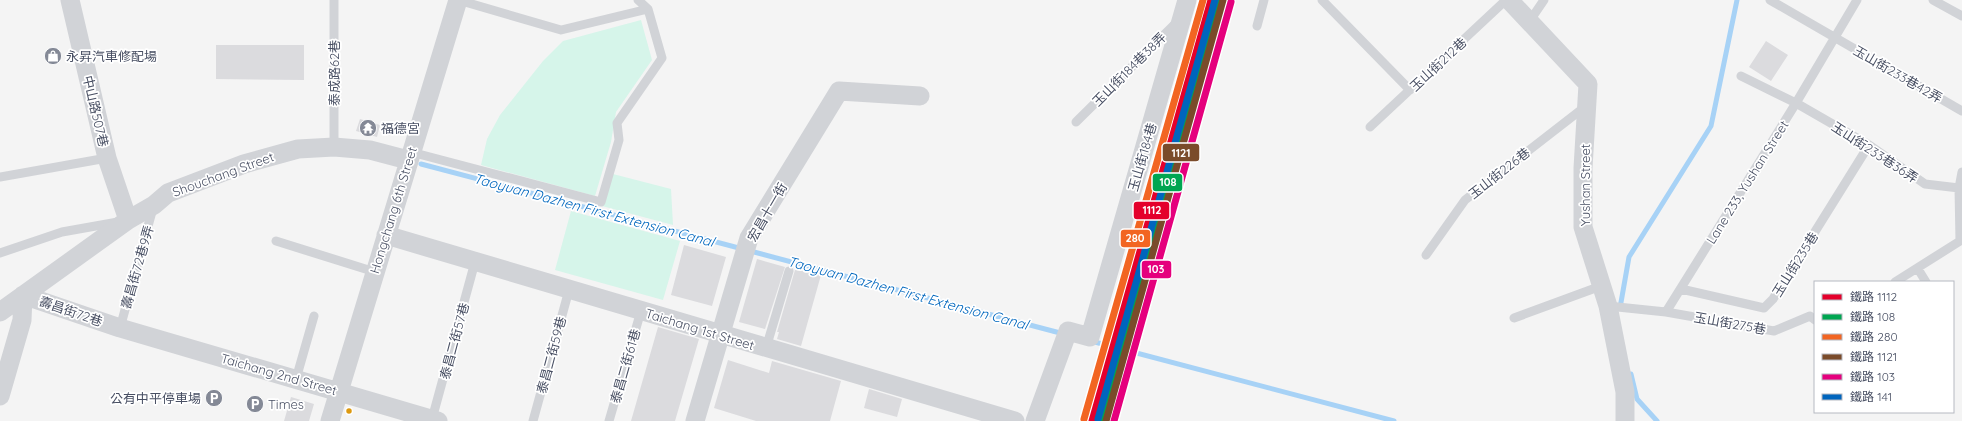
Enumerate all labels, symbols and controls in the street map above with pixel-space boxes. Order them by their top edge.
street label: 玉山街184巷38弄 [1089,29,1169,109]
street label: 玉山街212巷 [1407,34,1469,94]
street label: 泰成路62巷 [326,40,342,106]
street label: 玉山街233巷42弄 [1851,42,1945,106]
shop icon: 永昇汽車修配場 [43,46,63,66]
place label: 永昇汽車修配場 [66,48,157,64]
street label: 中山路507巷 [80,74,112,148]
street label: Lane 233, Yushan Street [1702,117,1792,247]
temple icon: 福德宮 [358,118,378,138]
street label: 玉山街233巷36弄 [1829,118,1921,186]
place label: 福德宮 [381,120,420,136]
street label: 玉山街184巷 [1125,121,1159,193]
line badge: 1121 [1162,143,1200,162]
street label: 玉山街226巷 [1465,144,1533,202]
street label: Yushan Street [1577,144,1593,226]
street label: Hongchang 6th Street [366,145,420,275]
text: 1121 [1171,146,1191,160]
street label: Shouchang Street [170,148,276,200]
water label: Taoyuan Dazhen First Extension Canal [472,169,718,251]
line badge: 108 [1152,173,1183,192]
text: 108 [1159,175,1177,189]
street label: 宏昌十一街 [744,180,790,244]
line badge: 1112 [1133,201,1170,220]
text: 1112 [1142,203,1162,217]
street label: 壽昌街72巷9弄 [117,223,157,311]
line badge: 280 [1120,229,1151,248]
street label: 玉山街235巷 [1769,229,1821,299]
text: 280 [1125,231,1145,245]
water label: Taoyuan Dazhen First Extension Canal [786,252,1032,334]
line badge: 103 [1141,260,1172,279]
text: 103 [1148,262,1165,276]
legend [1814,281,1954,413]
text: 鐵路 1112 [1850,289,1898,304]
street label: 壽昌街72巷 [37,293,105,329]
street label: 泰昌二街57巷 [436,301,472,381]
street label: Taichang 1st Street [644,305,756,353]
street label: 玉山街275巷 [1693,309,1767,337]
text: 鐵路 108 [1850,309,1895,324]
street label: 泰昌二街59巷 [533,315,569,395]
street label: 泰昌二街61巷 [607,327,643,405]
text: 鐵路 280 [1850,329,1898,344]
text: 鐵路 1121 [1850,349,1897,364]
street label: Taichang 2nd Street [219,350,339,398]
text: 鐵路 103 [1850,369,1895,384]
parking icon: 公有中平停車場 [204,388,224,408]
text: 鐵路 141 [1850,389,1892,404]
place label: 公有中平停車場 [110,390,201,406]
parking icon: Times [245,394,265,414]
place label: Times [268,396,304,412]
unlabelled marker [344,406,354,416]

